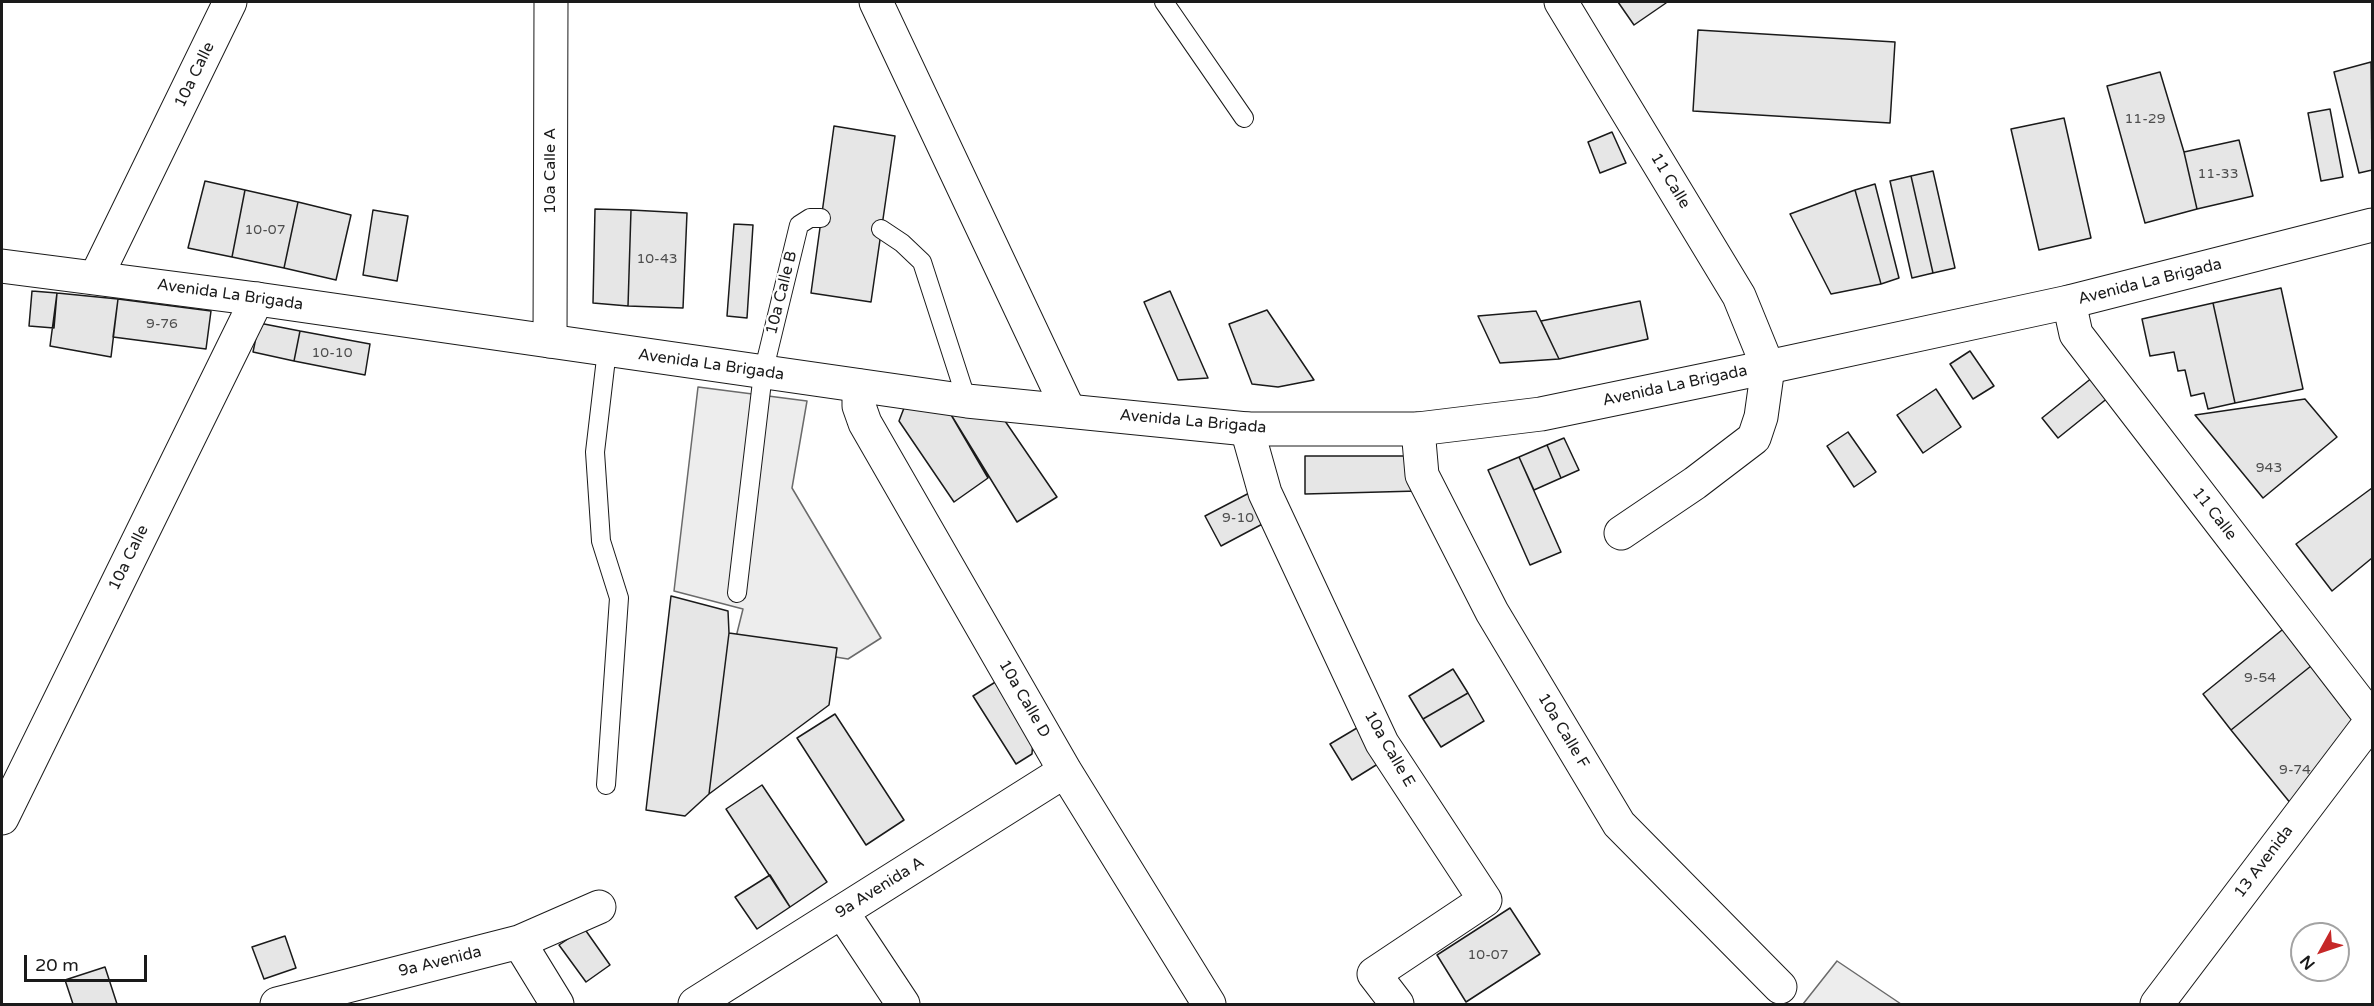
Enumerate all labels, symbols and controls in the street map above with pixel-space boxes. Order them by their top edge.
street label: 10a Calle [171,39,219,111]
house number: 11-29 [2125,111,2165,127]
street label: 10a Calle A [541,128,561,214]
street label: 11 Calle [1646,150,1694,212]
house number: 11-33 [2198,166,2238,182]
house number: 10-07 [245,222,285,238]
street label: 10a Calle B [762,249,802,337]
house number: 10-43 [636,251,678,267]
street label: Avenida La Brigada [2076,255,2224,309]
street label: Avenida La Brigada [156,275,304,315]
house number: 9-76 [146,316,178,332]
house number: 10-10 [312,345,352,361]
street label: Avenida La Brigada [637,345,785,385]
street label: Avenida La Brigada [1601,361,1749,411]
street label: Avenida La Brigada [1119,406,1267,438]
house number: 943 [2256,460,2282,476]
street label: 11 Calle [2188,484,2240,544]
house number: 9-10 [1222,510,1254,526]
street label: 10a Calle [105,522,153,594]
street label: 10a Calle D [994,657,1054,741]
house number: 9-54 [2244,670,2276,686]
street label: 10a Calle F [1533,690,1593,772]
street label: 10a Calle E [1359,708,1419,790]
house number: 9-74 [2279,762,2311,778]
street label: 13 Avenida [2230,822,2298,902]
street label: 9a Avenida A [832,853,928,923]
north arrow [2290,922,2350,982]
street label: 9a Avenida [397,942,483,982]
scale bar [27,943,150,981]
house number: 10-07 [1468,947,1508,963]
text: N [2296,951,2320,974]
text: 20 m [35,954,79,976]

